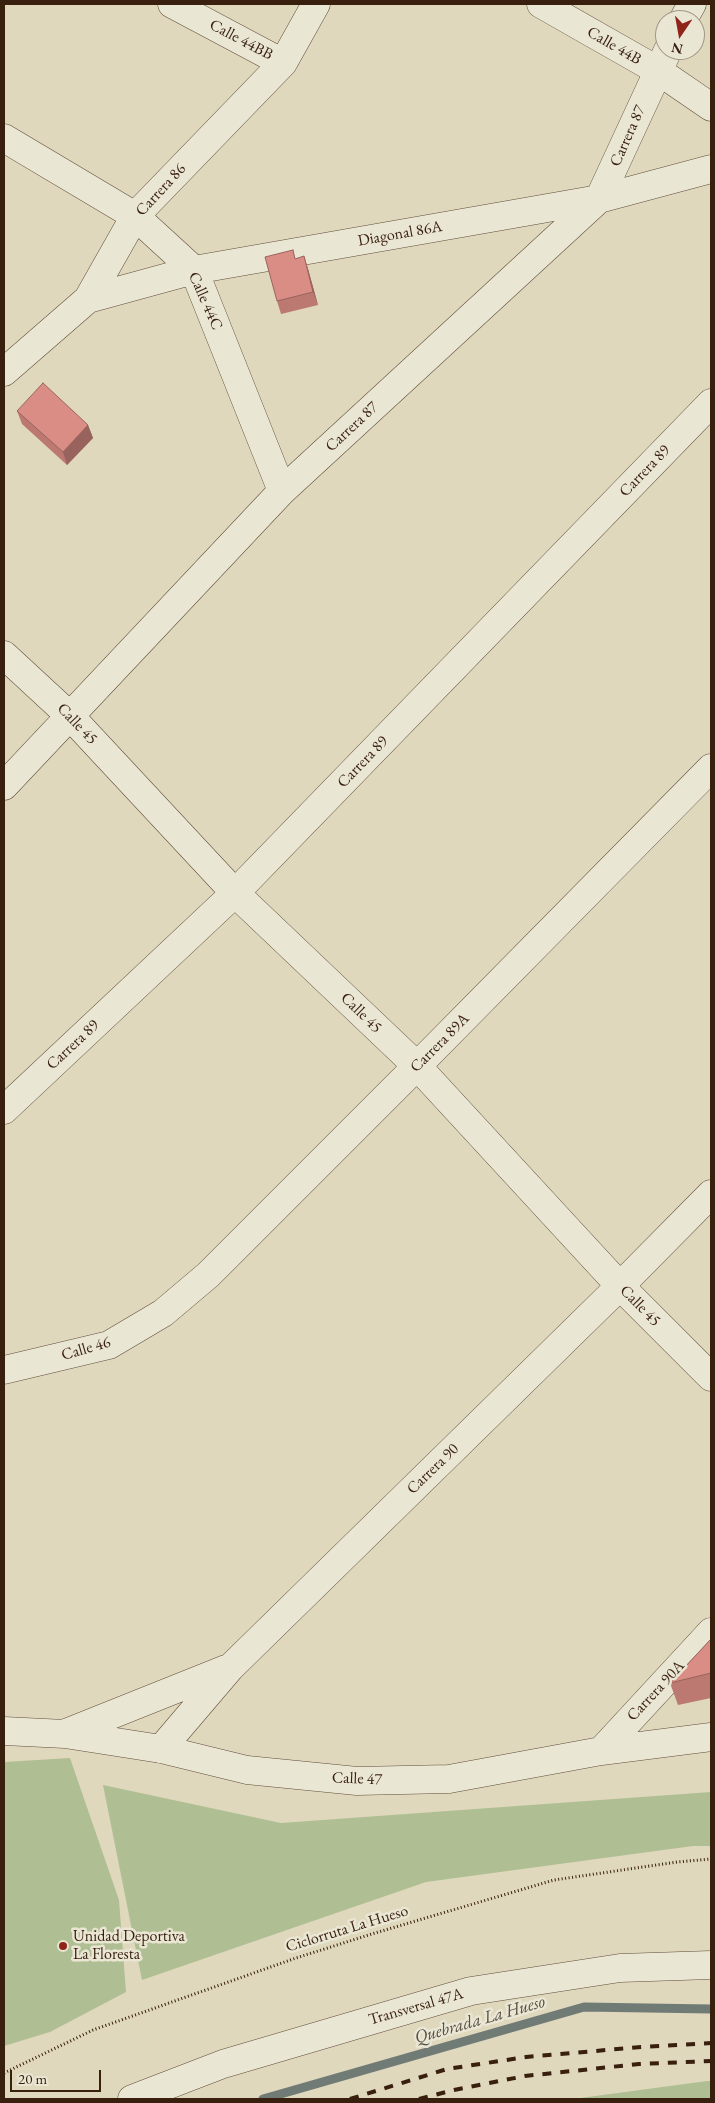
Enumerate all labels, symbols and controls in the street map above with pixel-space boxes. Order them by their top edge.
north arrow [655,10,705,60]
street label: Calle 44BB [206,15,276,65]
street label: Calle 44B [583,23,645,69]
text: N [670,39,685,59]
street label: Carrera 87 [606,102,650,170]
street label: Carrera 86 [132,160,190,220]
street label: Diagonal 86A [356,217,444,251]
street label: Calle 44C [184,269,226,333]
street label: Carrera 87 [322,398,382,456]
street label: Carrera 89 [616,441,674,501]
street label: Calle 45 [53,699,101,749]
street label: Carrera 89 [334,732,392,792]
street label: Calle 45 [336,989,386,1037]
street label: Carrera 89A [406,1009,474,1077]
street label: Carrera 89 [43,1016,103,1074]
street label: Calle 45 [615,1281,665,1331]
street label: Calle 46 [59,1333,113,1365]
street label: Carrera 90 [403,1440,463,1498]
street label: Carrera 90A [623,1657,689,1725]
street label: Calle 47 [332,1769,382,1789]
street label: Ciclorruta La Hueso [284,1901,410,1957]
place label: Unidad Deportiva La Floresta [73,1927,185,1965]
marker: Unidad Deportiva La Floresta [57,1940,69,1952]
street label: Transversal 47A [366,1984,466,2030]
water label: Quebrada La Hueso [412,1991,548,2049]
scale bar [12,2060,104,2092]
text: 20 m [18,2069,47,2088]

